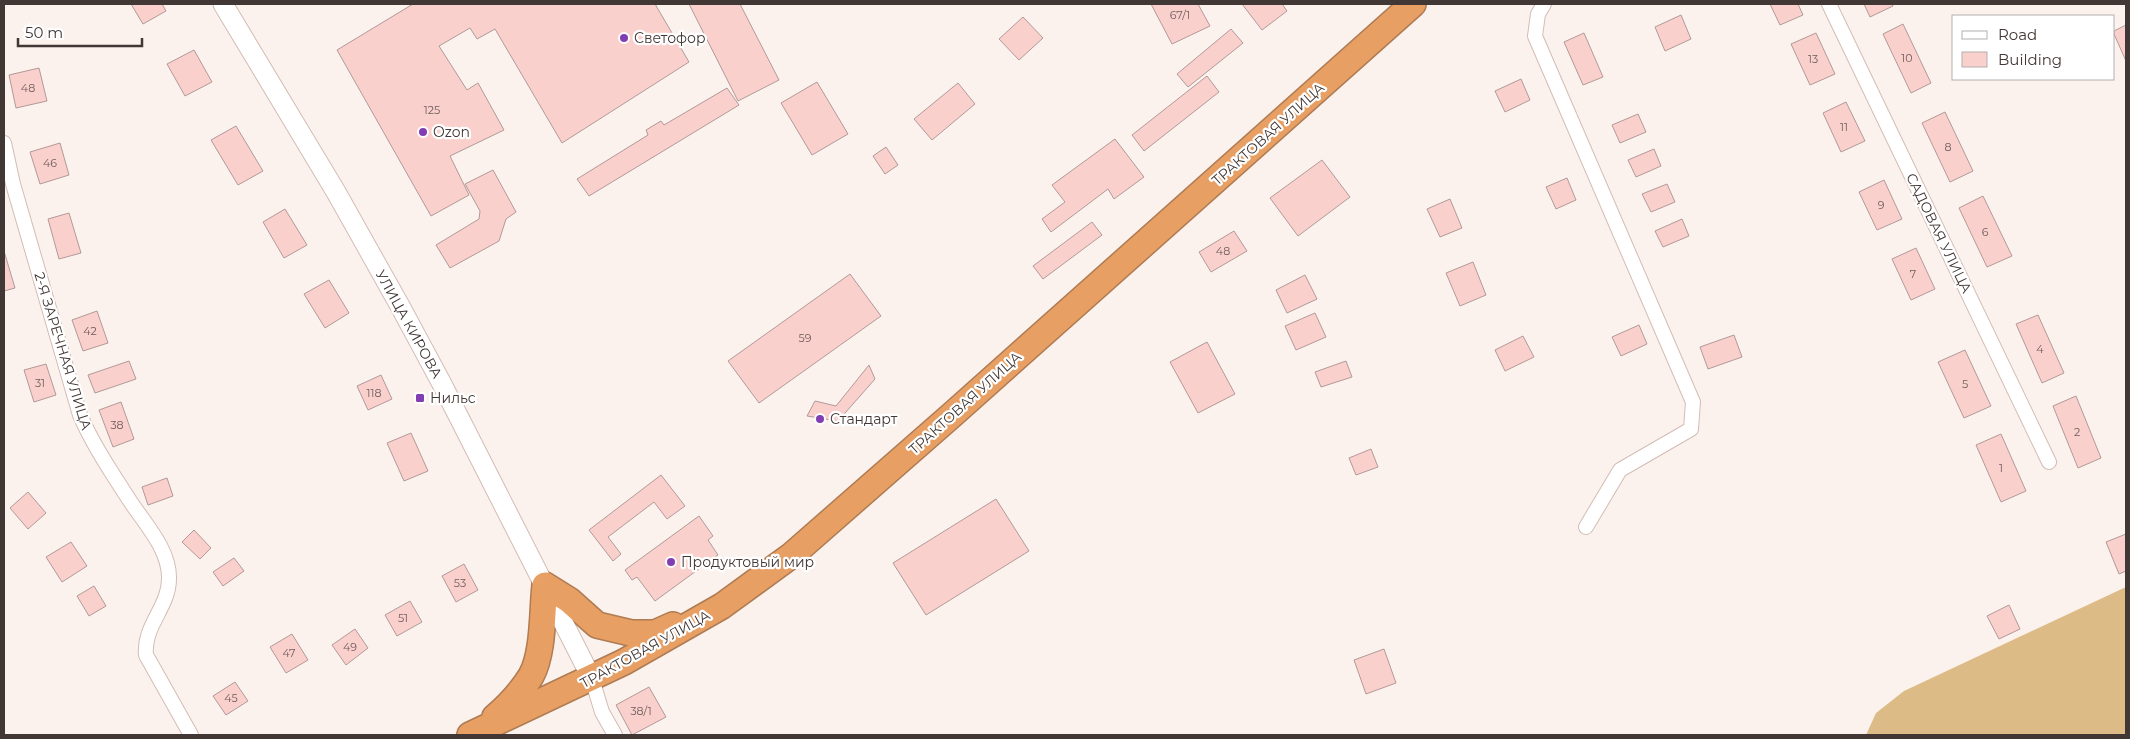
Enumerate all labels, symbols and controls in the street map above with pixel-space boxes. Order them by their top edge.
house number: 67/1 [1170,8,1190,22]
scale bar [18,15,141,47]
legend [1952,15,2115,80]
text: 50 m [25,23,63,42]
text: Road [1998,25,2037,44]
place label: Светофор [634,29,706,47]
marker: Светофор [618,32,630,44]
text: Building [1998,50,2062,69]
house number: 10 [1901,51,1913,65]
house number: 13 [1808,52,1818,66]
street label: ТРАКТОВАЯ УЛИЦА [1208,78,1328,189]
house number: 48 [21,81,35,95]
house number: 125 [424,103,440,117]
house number: 11 [1840,120,1848,134]
place label: Ozon [433,123,470,141]
marker: Ozon [417,126,429,138]
house number: 8 [1944,140,1952,154]
house number: 46 [43,156,57,170]
street label: САДОВАЯ УЛИЦА [1902,170,1976,296]
house number: 9 [1878,198,1885,212]
house number: 6 [1982,225,1989,239]
house number: 48 [1216,244,1230,258]
street label: УЛИЦА КИРОВА [372,267,447,382]
house number: 7 [1910,267,1916,281]
street label: 2-Я ЗАРЕЧНАЯ УЛИЦА [30,270,96,433]
house number: 42 [83,324,97,338]
house number: 59 [799,331,812,345]
house number: 4 [2036,342,2044,356]
street label: ТРАКТОВАЯ УЛИЦА [905,347,1025,458]
house number: 31 [35,376,45,390]
house number: 5 [1962,377,1968,391]
house number: 118 [367,386,381,400]
place label: Нильс [430,389,476,407]
marker: Нильс [414,392,426,404]
place label: Стандарт [830,410,898,428]
marker: Стандарт [814,413,826,425]
house number: 38 [110,418,124,432]
house number: 2 [2074,425,2080,439]
house number: 1 [1999,461,2003,475]
place label: Продуктовый мир [681,553,814,571]
marker: Продуктовый мир [665,556,677,568]
house number: 53 [454,576,466,590]
street label: ТРАКТОВАЯ УЛИЦА [577,606,713,692]
house number: 51 [398,611,408,625]
house number: 49 [343,640,357,654]
house number: 47 [282,646,296,660]
house number: 45 [224,691,238,705]
house number: 38/1 [630,704,652,718]

